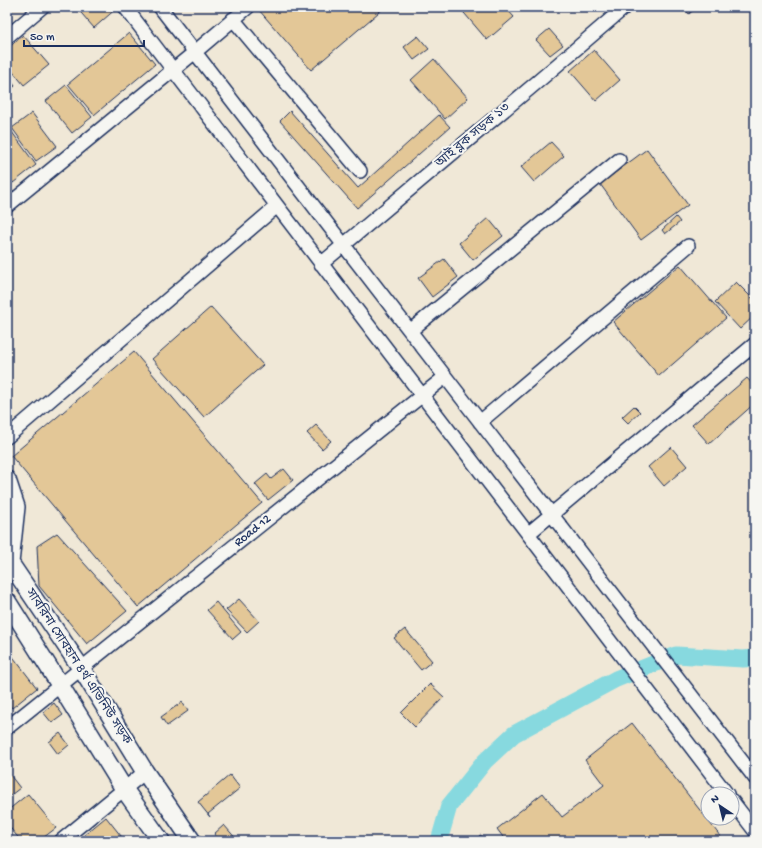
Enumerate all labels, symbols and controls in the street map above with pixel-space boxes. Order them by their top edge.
scale bar [24,22,144,48]
text: 50 m [30,31,55,45]
street label: আই ব্লক সড়ক ১৩ [431,99,514,172]
street label: Road 12 [232,511,275,550]
street label: সাবরিনা সোবহান ৪র্থ এভিনিউ সড়ক [21,584,136,748]
north arrow [700,786,740,826]
text: N [709,792,722,806]

